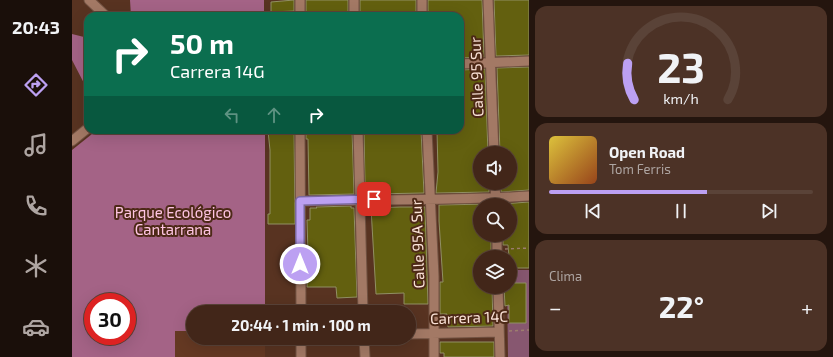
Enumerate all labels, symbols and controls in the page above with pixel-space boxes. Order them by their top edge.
text: 20:43 [12,16,60,38]
text: 50 m [170,26,234,60]
icon: right [104,28,156,80]
street label: Calle 95 Sur [466,37,486,117]
text: 23 [657,40,705,90]
text: Carrera 14G [170,60,265,82]
icon: directions [22,71,50,99]
text: km/h [663,89,699,106]
icon: left [221,104,243,126]
icon: ahead [263,104,285,126]
icon: right [305,104,327,126]
icon: music [22,131,50,159]
text: Open Road [609,143,685,161]
map controls [473,146,517,294]
button: sound [473,146,517,190]
text: Tom Ferris [609,161,671,177]
pin [357,182,391,216]
icon: arrive [363,188,385,210]
icon: phone [22,192,50,220]
button: search [473,198,517,242]
street label: Calle 95A Sur [406,199,428,289]
icon: previous [582,200,604,222]
icon: pause [670,200,692,222]
icon: next [758,200,780,222]
park label: Parque Ecológico Cantarrana [115,203,231,238]
position arrow [279,243,321,285]
button: layers [473,250,517,294]
icon: climate [22,252,50,280]
text: Clima [549,268,582,284]
text: 22° [659,288,704,324]
speed limit sign: 30 [84,293,136,345]
text: − [549,294,562,320]
text: + [801,294,813,320]
street label: Carrera 14C [430,307,509,327]
icon: car [22,313,50,341]
text: 20:44 · 1 min · 100 m [231,316,371,334]

